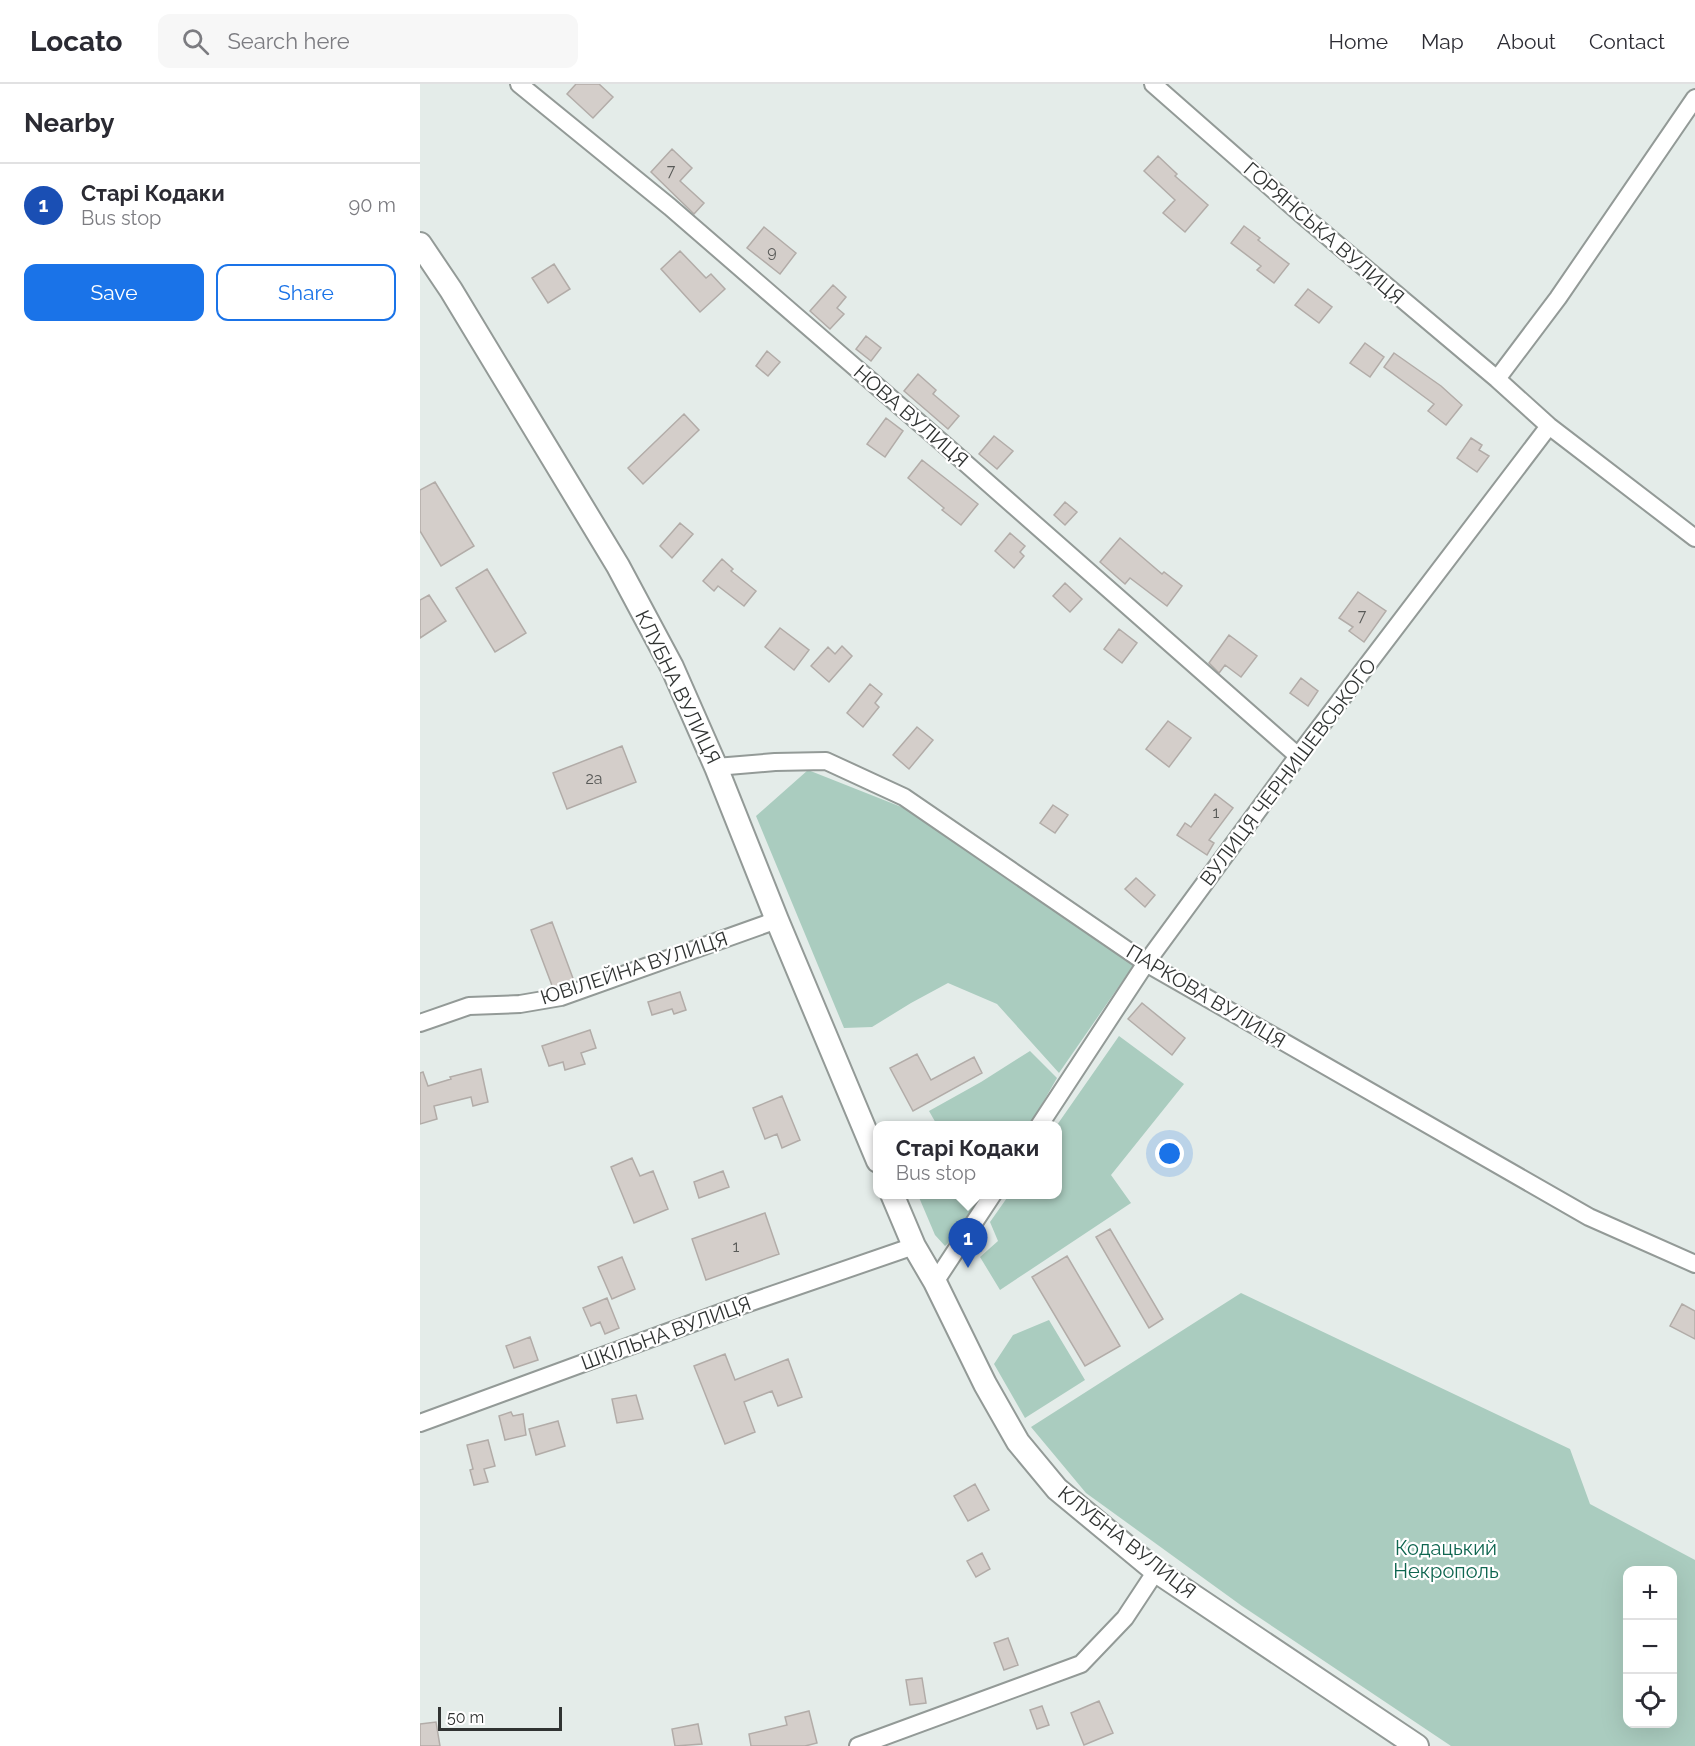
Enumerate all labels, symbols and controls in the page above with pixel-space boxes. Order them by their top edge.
search box [158,14,578,68]
text: Locato [30,25,122,58]
icon: search [179,25,212,58]
text: Search here [227,28,350,54]
text: Home [1329,29,1388,54]
text: Map [1421,29,1464,54]
text: About [1497,29,1556,54]
text: Contact [1589,29,1665,54]
text: Nearby [24,108,114,138]
street label: ГОРЯНСЬКА ВУЛИЦЯ [1239,157,1409,309]
house number: 7 [667,161,676,180]
text: Старі Кодаки [81,180,225,206]
text: 1 [39,193,48,217]
text: 90 m [349,193,396,217]
text: Bus stop [81,206,161,230]
house number: 9 [767,242,777,261]
button: Save [24,264,204,321]
button: Share [216,264,396,321]
street label: НОВА ВУЛИЦЯ [849,360,973,472]
street label: КЛУБНА ВУЛИЦЯ [630,606,726,768]
house number: 7 [1358,606,1367,625]
street label: ВУЛИЦЯ ЧЕРНИШЕВСЬКОГО [1195,654,1381,890]
house number: 2а [585,769,603,788]
house number: 1 [1213,803,1220,822]
street label: ЮВІЛЕЙНА ВУЛИЦЯ [537,926,731,1010]
street label: ПАРКОВА ВУЛИЦЯ [1122,939,1290,1053]
popup [873,1121,1062,1199]
text: Старі Кодаки [896,1135,1039,1161]
your location [1155,1139,1184,1168]
text: Bus stop [896,1161,976,1185]
pin: 1 [948,1218,988,1268]
house number: 1 [733,1237,740,1256]
street label: ШКІЛЬНА ВУЛИЦЯ [578,1291,754,1375]
street label: КЛУБНА ВУЛИЦЯ [1053,1481,1201,1603]
park label: Кодацький Некрополь [1393,1536,1499,1583]
map controls [1623,1566,1677,1728]
button: + [1623,1566,1677,1620]
button: − [1623,1620,1677,1674]
button: locate [1623,1674,1677,1728]
scale bar [438,1704,562,1732]
text: 50 m [447,1708,484,1727]

